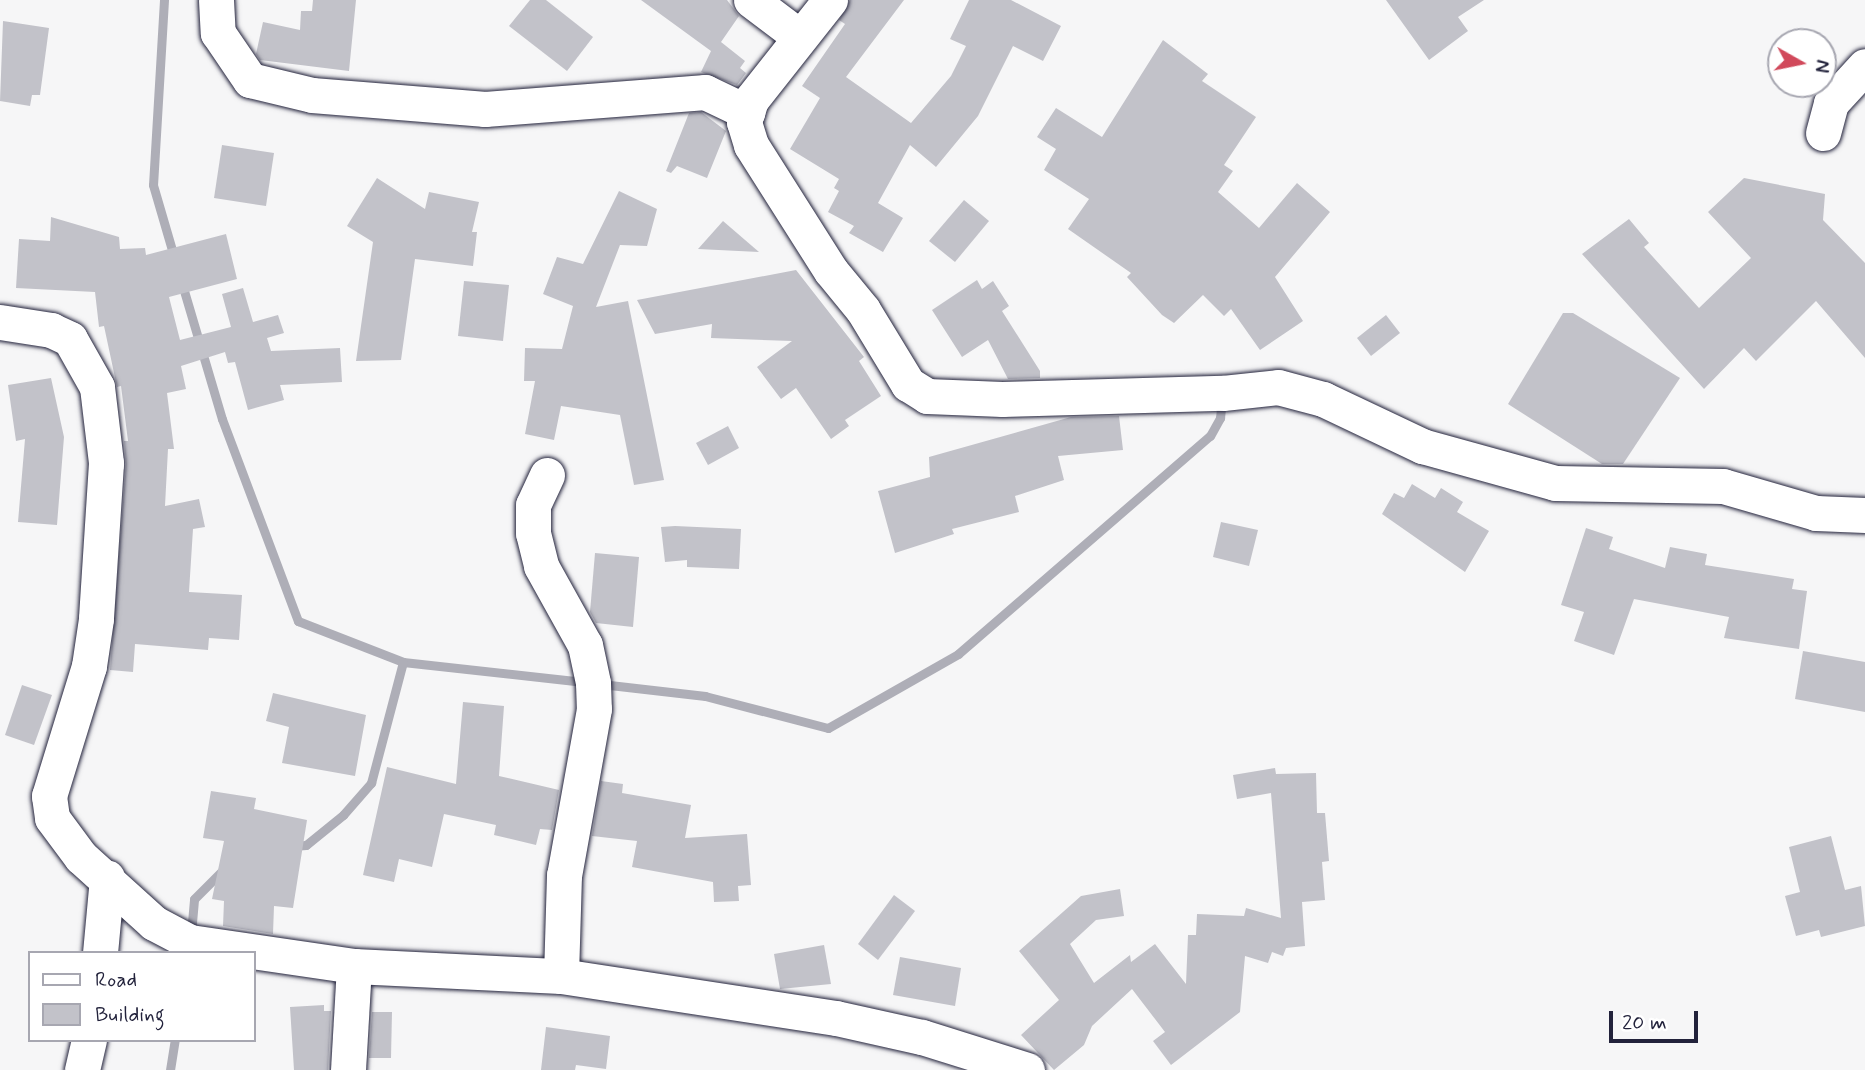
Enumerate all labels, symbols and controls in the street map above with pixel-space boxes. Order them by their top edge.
north arrow [1767,28,1837,98]
text: N [1808,58,1835,74]
legend [28,951,256,1042]
text: Road [95,966,137,994]
scale bar [1613,996,1702,1040]
text: Building [95,1001,165,1029]
text: 20 m [1622,1009,1667,1037]

